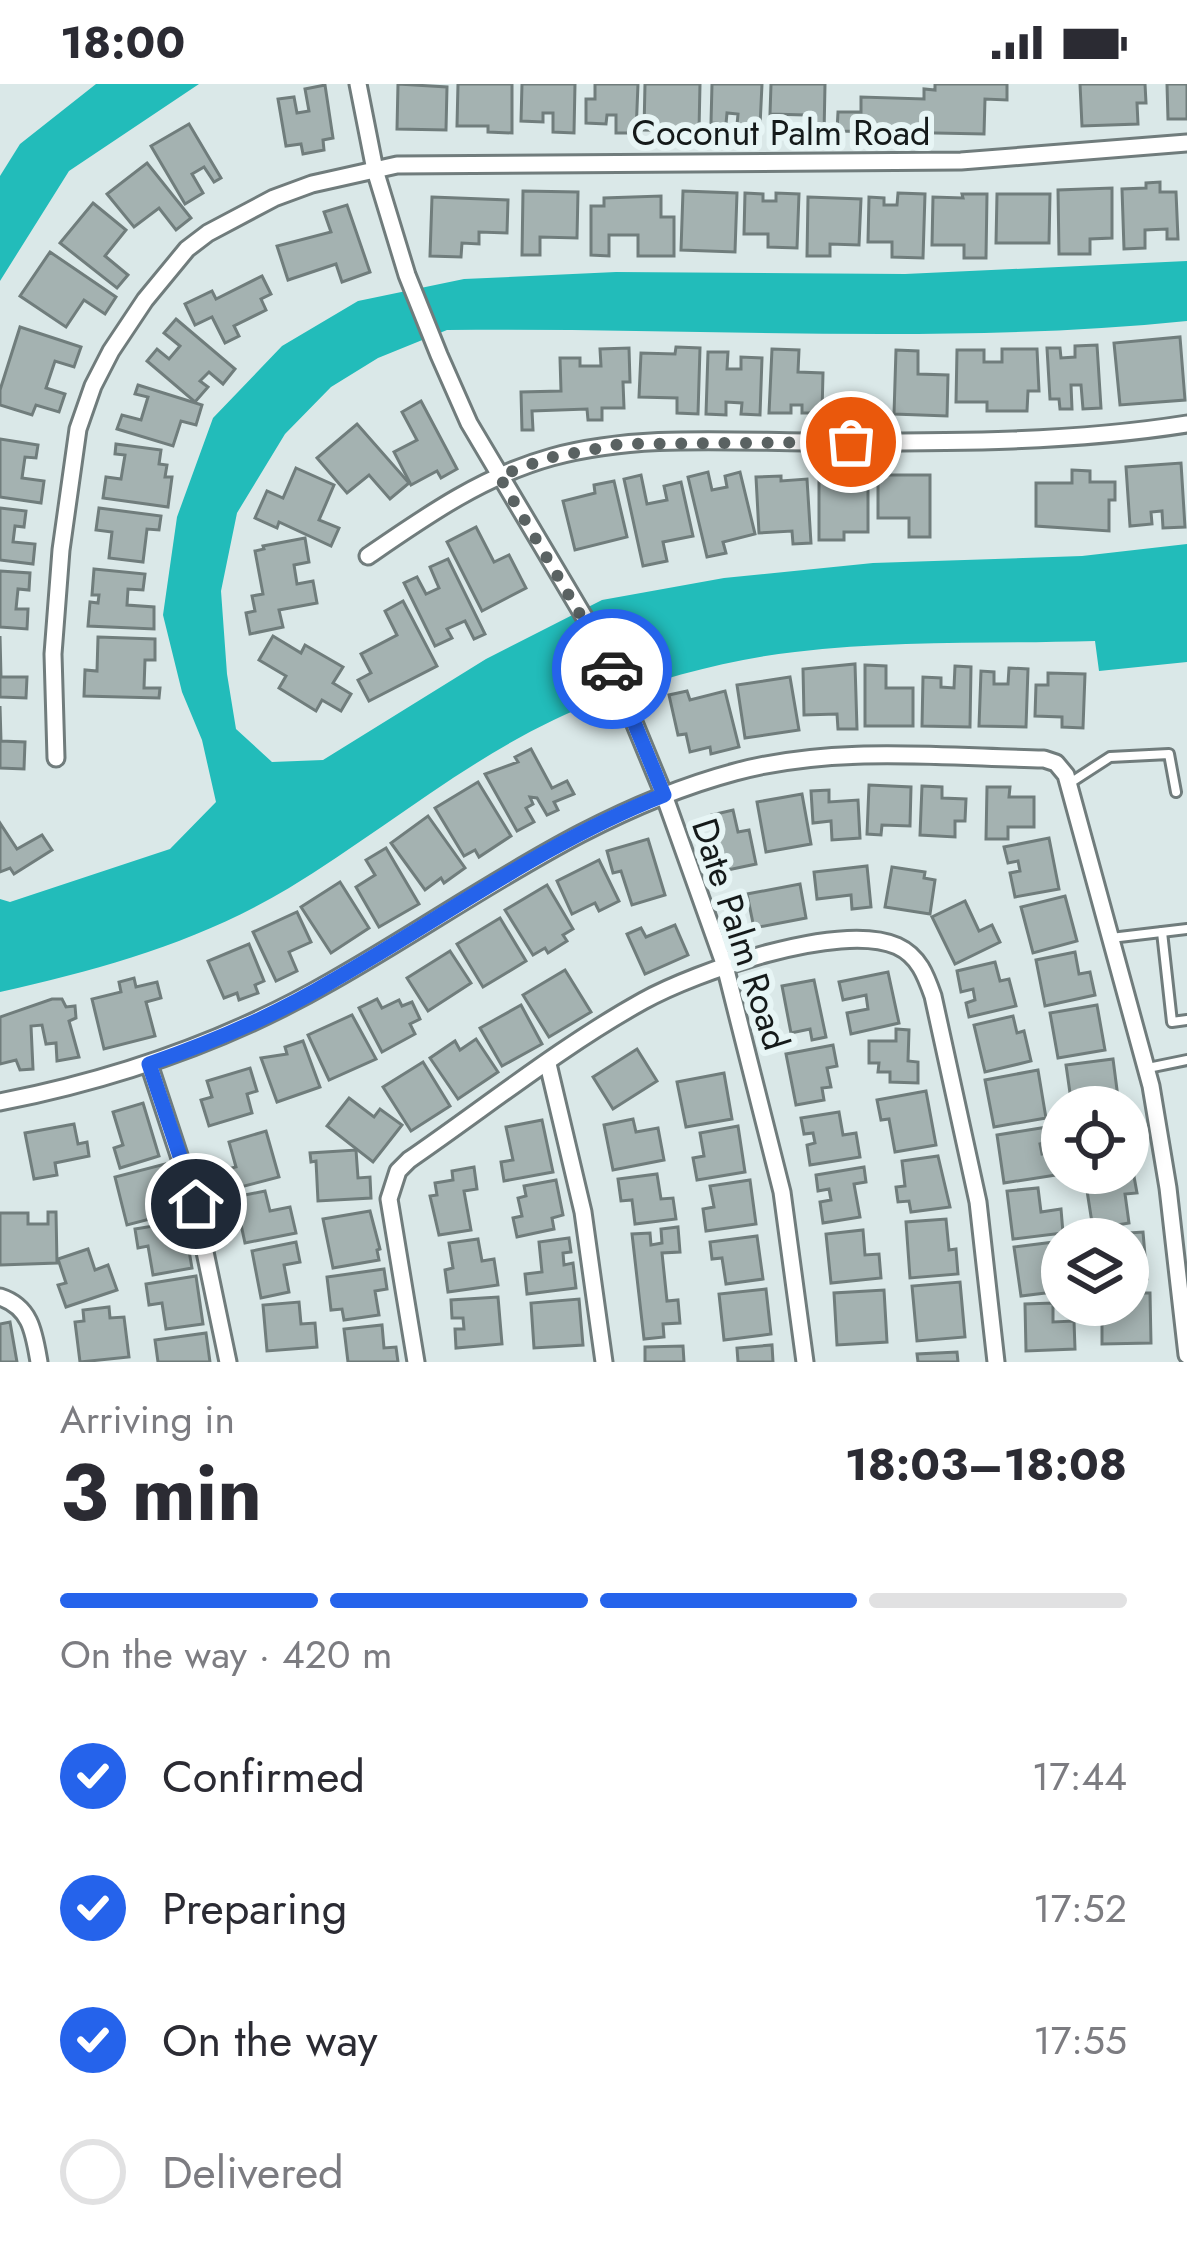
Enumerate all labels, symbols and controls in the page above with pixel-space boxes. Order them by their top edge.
text: 18:00 [60,10,185,75]
street label: Coconut Palm Road [631,106,931,158]
pin [800,391,902,493]
icon: bag [818,409,884,475]
courier [552,609,672,729]
icon: car [579,636,645,702]
street label: Date Palm Road [679,812,803,1056]
map controls [1041,1086,1149,1326]
button: locate [1041,1086,1149,1194]
pin [145,1153,247,1255]
icon: home [163,1171,229,1237]
button: layers [1041,1218,1149,1326]
text: Arriving in [60,1391,235,1448]
text: 18:03–18:08 [845,1432,1127,1497]
text: 3 min [60,1437,262,1549]
text: On the way · 420 m [60,1626,392,1683]
icon: check [60,1743,126,1809]
text: Confirmed [162,1744,365,1809]
text: 17:44 [1032,1748,1127,1805]
icon: check [60,1875,126,1941]
text: Preparing [162,1876,347,1941]
text: 17:52 [1033,1880,1127,1937]
icon: check [60,2007,126,2073]
text: On the way [162,2008,378,2073]
text: 17:55 [1033,2012,1127,2069]
text: Delivered [162,2140,344,2205]

